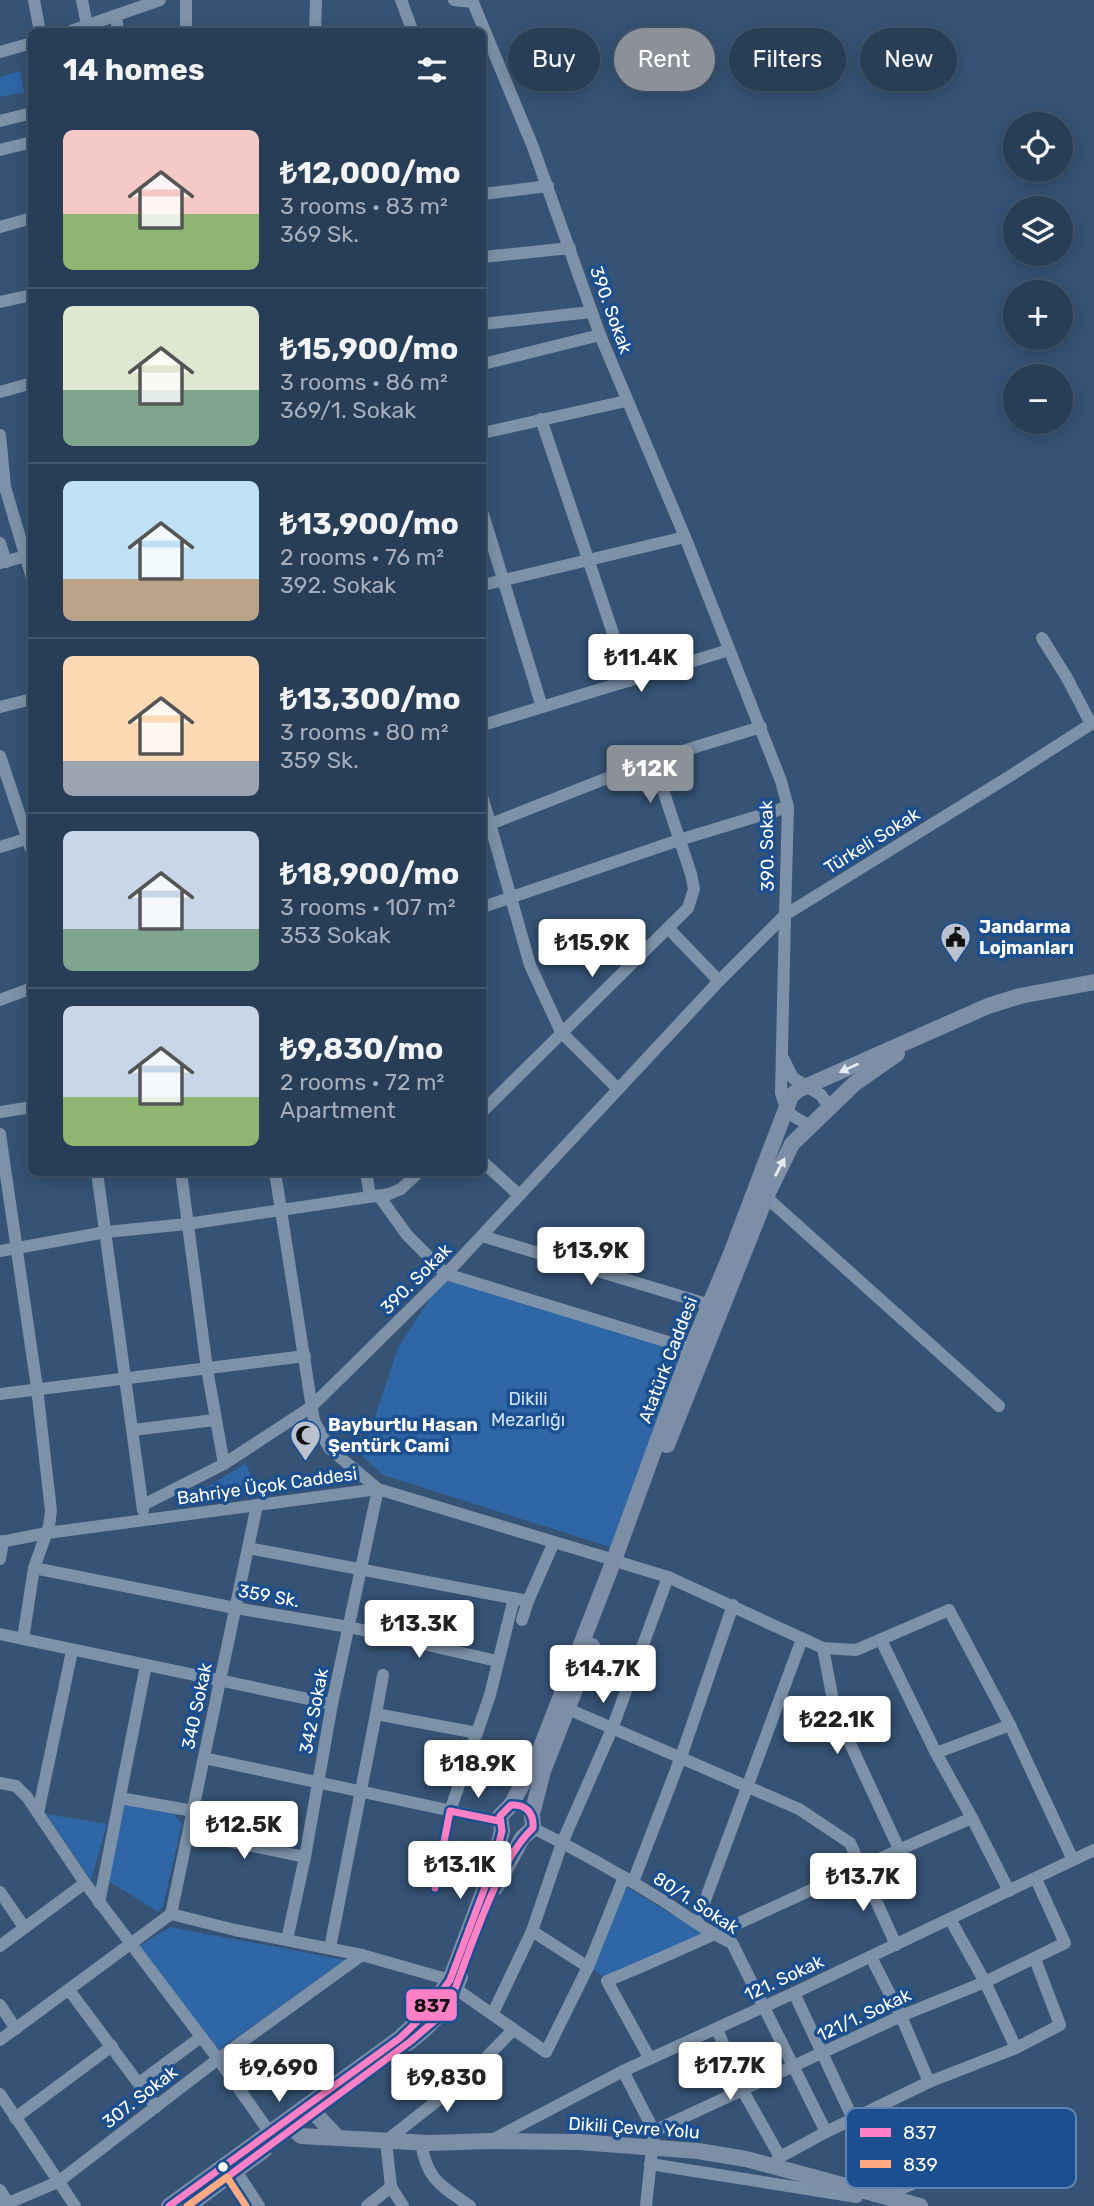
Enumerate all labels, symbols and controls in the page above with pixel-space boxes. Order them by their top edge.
chip: Buy [508,28,600,91]
chip: Rent [614,28,715,91]
chip: Filters [729,28,846,91]
chip: New [860,28,957,91]
icon: filters [413,51,451,89]
text: 14 homes [63,52,205,88]
map controls [1003,112,1073,434]
button: locate [1003,112,1073,182]
text: ₺12,000/mo [280,155,461,191]
icon: home [119,158,203,242]
text: 3 rooms · 83 m² [280,192,448,220]
button: layers [1003,196,1073,266]
text: 369 Sk. [280,220,359,248]
street label: 390. Sokak [585,263,637,357]
button: + [1003,280,1073,350]
text: ₺15,900/mo [280,331,458,367]
icon: home [119,334,203,418]
button: − [1003,364,1073,434]
text: 3 rooms · 86 m² [280,368,448,396]
text: 369/1. Sokak [280,396,416,424]
text: ₺13,900/mo [280,506,459,542]
icon: home [119,509,203,593]
text: 2 rooms · 76 m² [280,543,444,571]
text: 392. Sokak [280,571,396,599]
pin: ₺11.4K [584,634,698,694]
text: ₺11.4K [604,643,678,671]
text: ₺13,300/mo [280,681,461,717]
icon: home [119,684,203,768]
text: 3 rooms · 80 m² [280,718,449,746]
text: 359 Sk. [280,746,359,774]
pin: ₺12K [609,746,691,805]
text: ₺12K [623,754,677,782]
street label: 390. Sokak [755,799,779,892]
street label: Türkeli Sokak [820,803,924,879]
text: ₺18,900/mo [280,856,459,892]
icon: home [119,859,203,943]
text: 3 rooms · 107 m² [280,893,456,921]
place label: Jandarma Lojmanları [979,916,1074,959]
pin: ₺15.9K [535,920,649,979]
public building icon: Jandarma Lojmanları [939,920,973,964]
text: 353 Sokak [280,921,391,949]
text: ₺15.9K [555,928,629,956]
text: ₺9,830/mo [280,1031,443,1067]
icon: home [119,1034,203,1118]
one-way arrow [839,1062,860,1073]
text: 2 rooms · 72 m² [280,1068,444,1096]
text: Apartment [280,1096,396,1124]
one-way arrow [774,1156,786,1176]
pin: ₺13.9K [534,1228,648,1287]
text: ₺13.9K [553,1236,629,1264]
street label: 390. Sokak [376,1238,457,1319]
street label: Atatürk Caddesi [634,1294,702,1426]
park label: Dikili Mezarlığı [491,1388,565,1431]
place label: Bayburtlu Hasan Şentürk Cami [328,1414,478,1457]
mosque icon: Bayburtlu Hasan Şentürk Cami [288,1418,322,1462]
street label: Bahriye Üçok Caddesi [176,1462,358,1510]
street label: 359 Sk. [237,1580,301,1612]
pin: ₺13.3K [362,1600,476,1660]
text: ₺13.3K [381,1609,457,1637]
pin: ₺14.7K [546,1646,660,1705]
text: ₺14.7K [566,1654,640,1682]
street label: 340 Sokak [177,1660,217,1751]
street label: 342 Sokak [295,1666,333,1756]
pin: ₺22.1K [780,1696,894,1756]
text: ₺22.1K [800,1705,874,1733]
pin: ₺18.9K [421,1741,535,1800]
text: ₺18.9K [440,1749,516,1777]
pin: ₺12.5K [187,1801,301,1861]
text: ₺12.5K [206,1810,282,1838]
pin: ₺13.1K [403,1842,517,1901]
text: ₺13.1K [424,1850,496,1878]
pin: ₺13.7K [806,1854,920,1913]
text: ₺13.7K [826,1862,900,1890]
street label: 80/1. Sokak [649,1867,744,1939]
street label: 121. Sokak [741,1950,828,2006]
street label: 121/1. Sokak [814,1983,915,2046]
line badge: 837 [405,1988,458,2022]
text: 837 [414,1994,450,2017]
pin: ₺17.7K [673,2042,787,2102]
pin: ₺9,690 [222,2044,336,2104]
text: ₺17.7K [695,2051,765,2079]
text: ₺9,690 [240,2053,318,2081]
pin: ₺9,830 [390,2054,504,2114]
street label: 307. Sokak [98,2060,182,2133]
text: ₺9,830 [407,2063,487,2091]
legend [846,2108,1076,2188]
street label: Dikili Çevre Yolu [568,2112,700,2144]
text: 837 [903,2121,937,2144]
text: 839 [903,2153,938,2176]
unlabelled marker [216,2160,230,2174]

